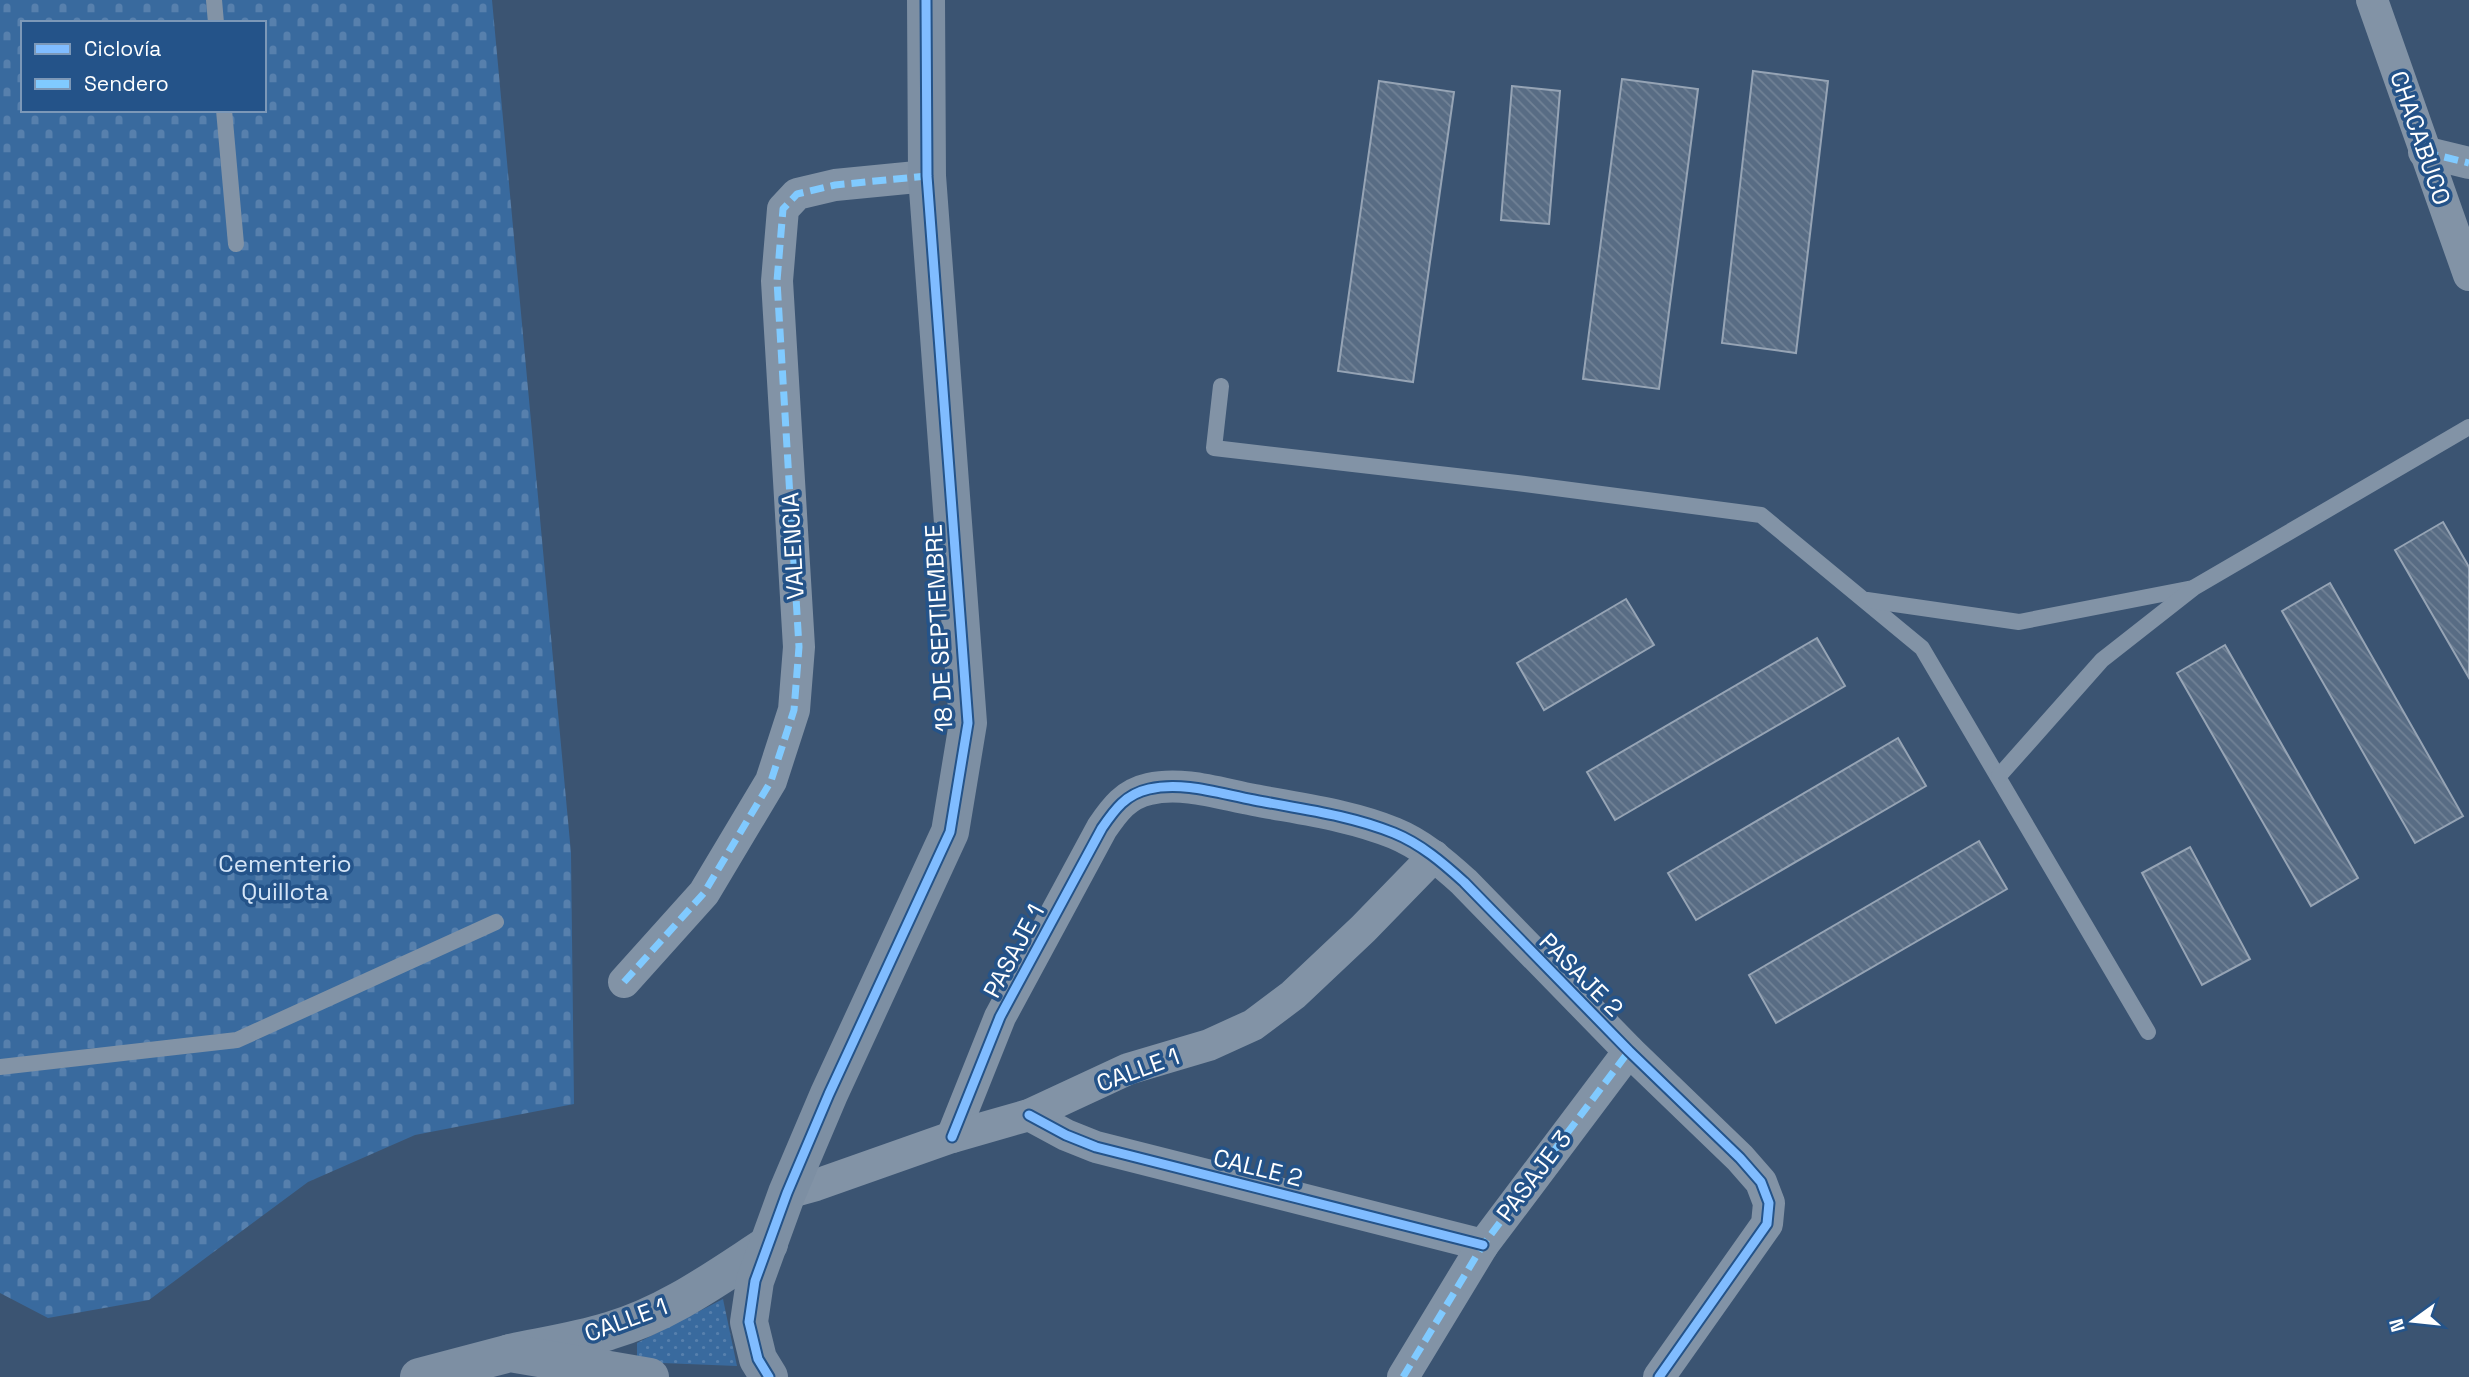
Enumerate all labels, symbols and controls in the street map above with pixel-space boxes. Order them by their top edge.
legend [21,21,266,112]
text: Ciclovía [84,35,161,62]
street label: CHACABUCO [2383,67,2458,209]
text: Sendero [84,70,169,97]
street label: VALENCIA [774,491,811,601]
street label: 18 DE SEPTIEMBRE [918,523,959,733]
park label: Cementerio Quillota [218,848,352,907]
street label: PASAJE 1 [976,899,1051,1003]
street label: PASAJE 2 [1533,926,1630,1023]
street label: CALLE 1 [1092,1040,1184,1099]
street label: PASAJE 3 [1489,1124,1578,1227]
street label: CALLE 2 [1210,1141,1306,1194]
north arrow [2378,1286,2448,1356]
street label: CALLE 1 [580,1290,672,1349]
text: N [2383,1316,2411,1335]

